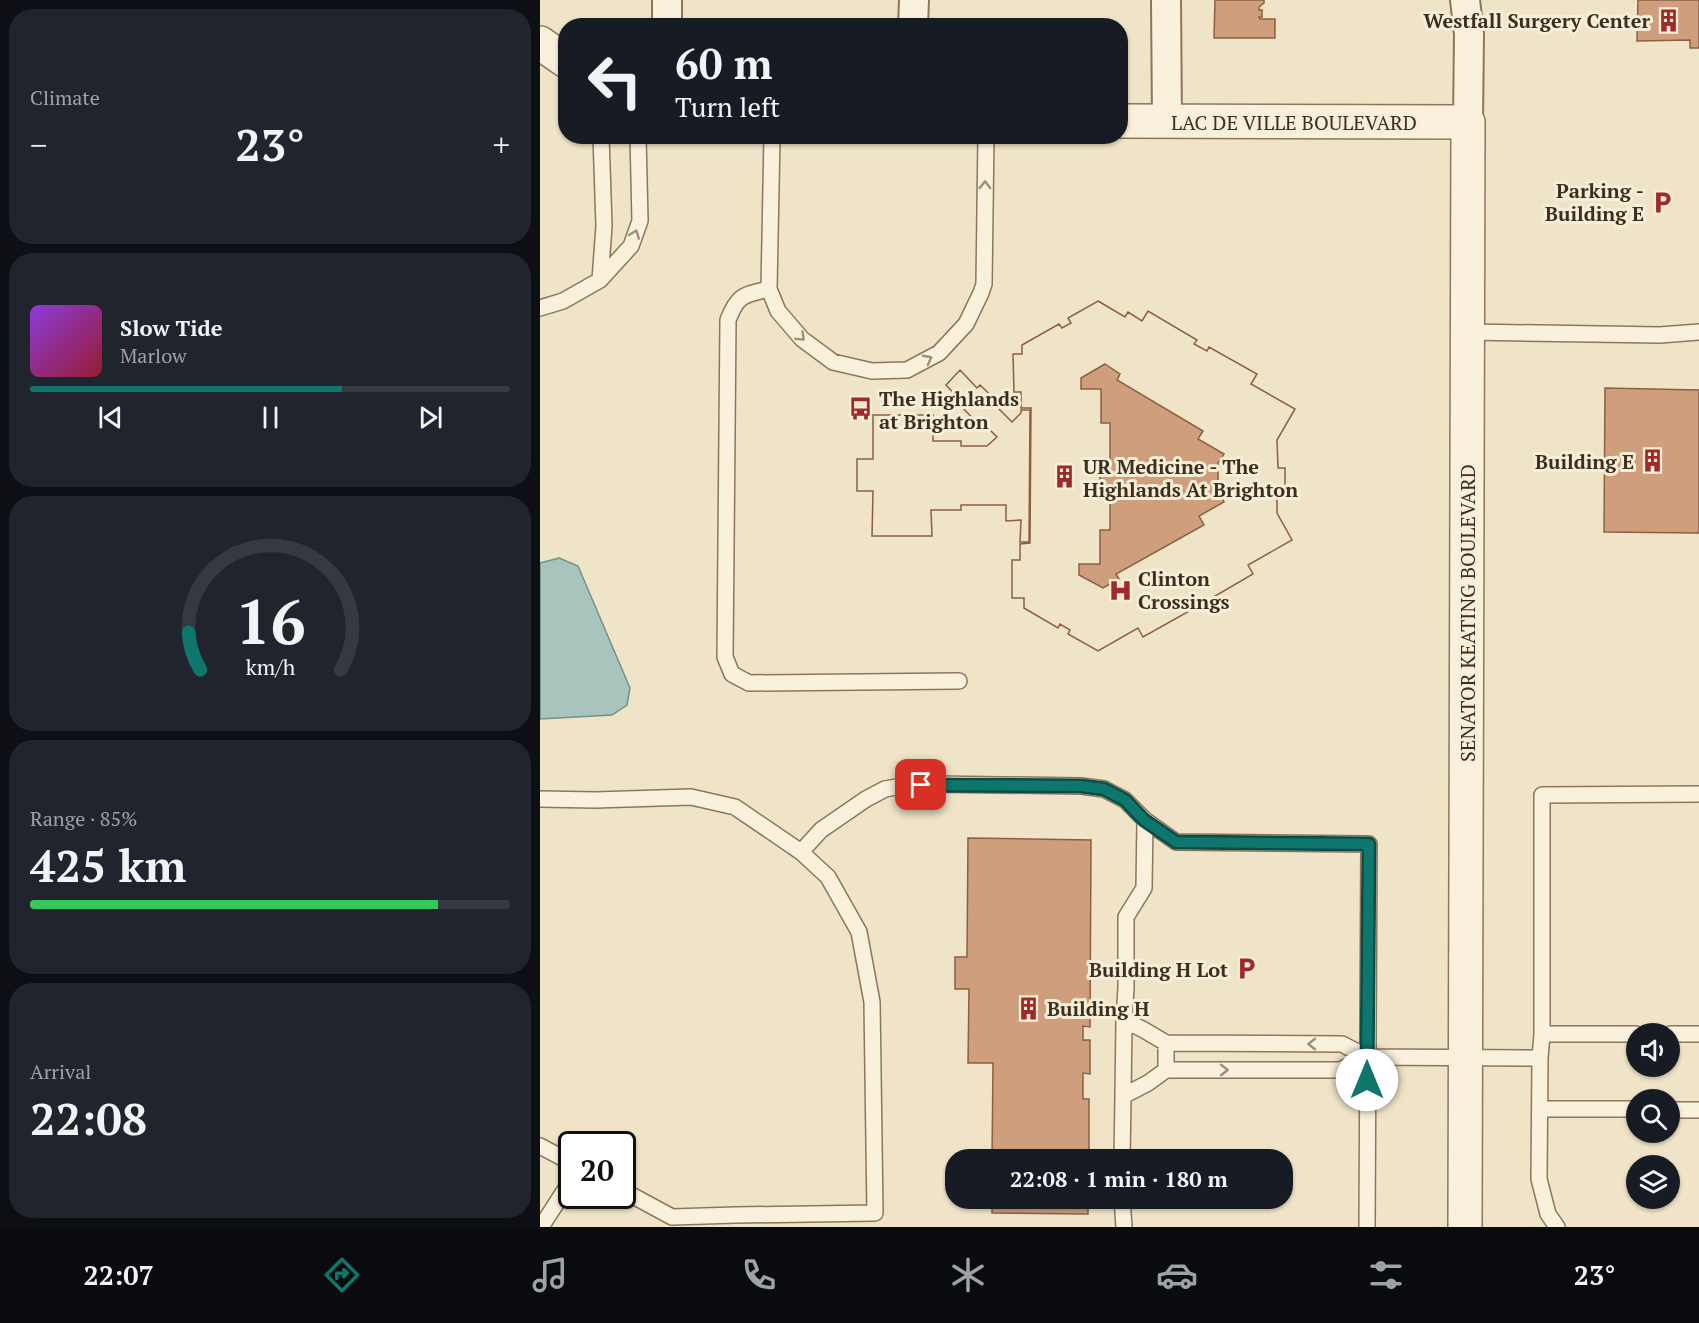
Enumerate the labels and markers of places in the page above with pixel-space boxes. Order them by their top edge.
place label: Westfall Surgery Center [1423,7,1650,34]
building icon: Westfall Surgery Center [1655,7,1681,33]
place label: Parking - Building E [1545,177,1644,227]
parking icon: Parking - Building E [1649,189,1675,215]
place label: The Highlands at Brighton [879,385,1019,435]
bus stop icon: The Highlands at Brighton [848,396,874,422]
place label: Building E [1535,448,1634,475]
building icon: Building E [1639,448,1665,474]
place label: UR Medicine - The Highlands At Brighton [1083,453,1298,503]
building icon: UR Medicine - The Highlands At Brighton [1052,464,1078,490]
place label: Clinton Crossings [1138,565,1229,615]
hospital icon: Clinton Crossings [1107,577,1133,603]
pin [895,759,946,810]
place label: Building H Lot [1089,956,1228,983]
parking icon: Building H Lot [1233,956,1259,982]
building icon: Building H [1016,995,1042,1021]
place label: Building H [1047,995,1149,1022]

